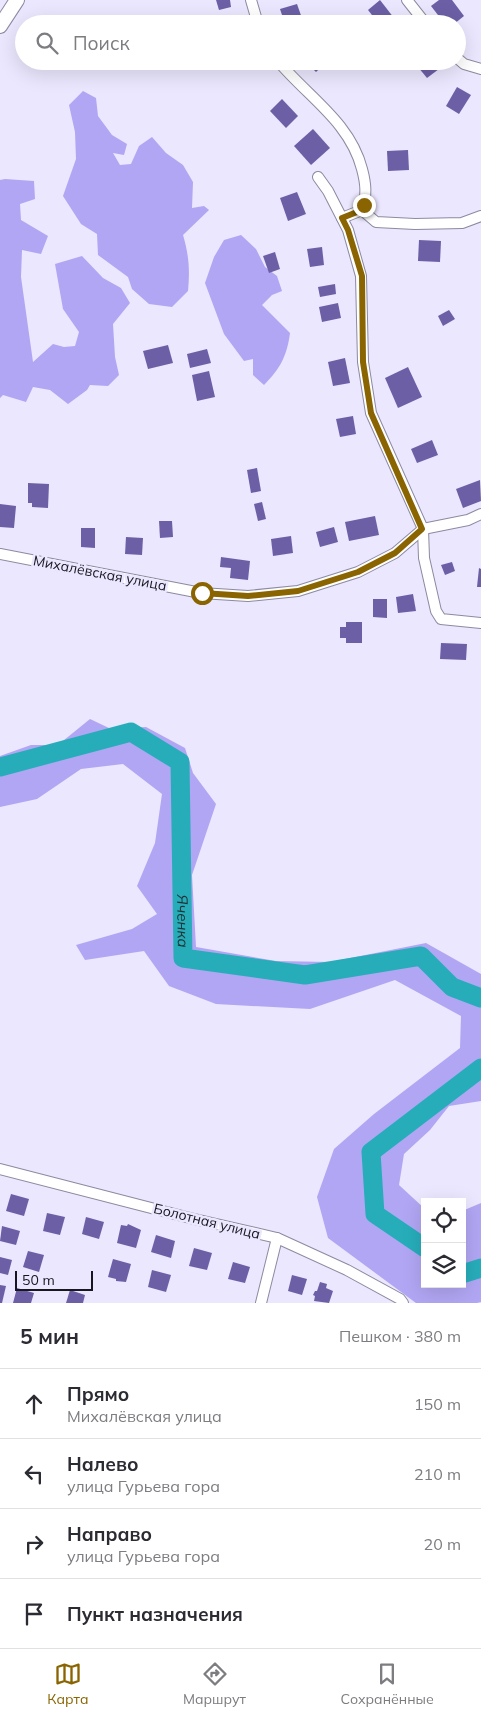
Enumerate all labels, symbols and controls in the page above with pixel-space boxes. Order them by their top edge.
search box [15,15,466,70]
icon: search [33,29,61,57]
text: Поиск [73,31,130,55]
route end [353,194,376,217]
street label: Михалёвская улица [32,551,168,595]
route start [191,582,214,605]
water label: Яченка [173,893,193,948]
map controls [421,1198,466,1288]
button: locate [421,1198,466,1243]
street label: Болотная улица [152,1199,262,1243]
button: layers [421,1243,466,1288]
scale bar [15,1268,92,1291]
text: 50 m [22,1271,55,1289]
text: 5 мин [20,1323,79,1349]
text: Пешком · 380 m [339,1326,461,1346]
text: Прямо [67,1382,129,1406]
icon: ahead [20,1390,48,1418]
text: 150 m [414,1394,461,1414]
text: Михалёвская улица [67,1406,222,1426]
text: Налево [67,1452,139,1476]
icon: left [20,1460,48,1488]
text: 210 m [414,1464,461,1484]
text: улица Гурьева гора [67,1476,220,1496]
text: Направо [67,1522,152,1546]
icon: right [20,1530,48,1558]
text: 20 m [424,1534,461,1554]
text: улица Гурьева гора [67,1546,220,1566]
icon: arrive [20,1600,48,1628]
text: Пункт назначения [67,1602,243,1626]
tab: Карта [47,1660,88,1708]
tab: Маршрут [183,1660,246,1708]
tab: Сохранённые [341,1660,434,1708]

